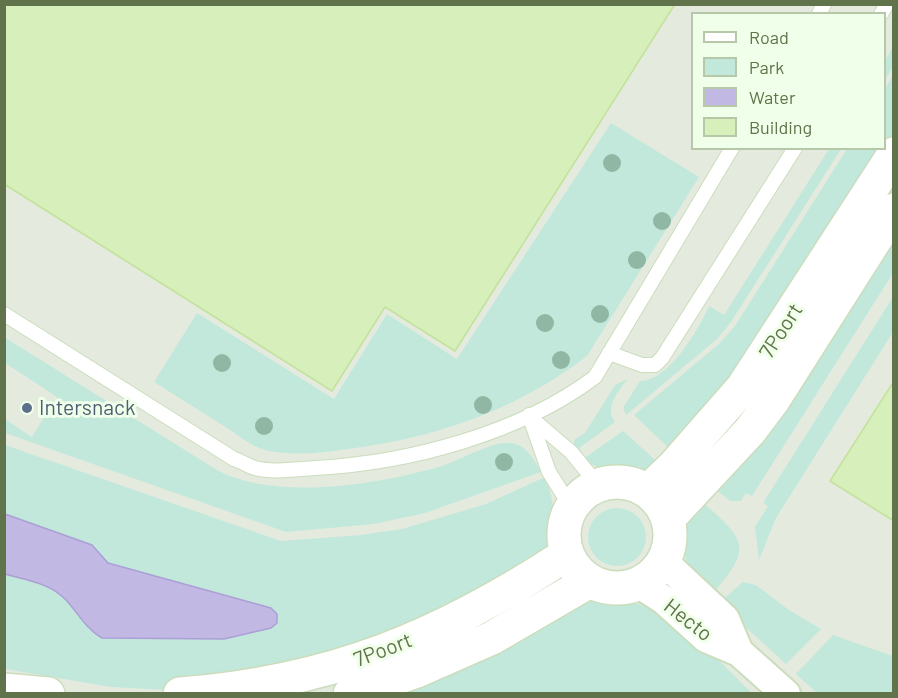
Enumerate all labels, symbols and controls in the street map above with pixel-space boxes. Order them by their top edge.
legend [691,12,886,150]
text: Road [749,26,789,48]
text: Park [749,56,784,78]
text: Water [749,86,796,108]
text: Building [749,116,812,138]
street label: 7Poort [754,299,808,363]
place label: Intersnack [39,395,135,421]
marker: Intersnack [20,401,34,415]
street label: Hecto [659,593,717,647]
street label: 7Poort [350,627,416,673]

